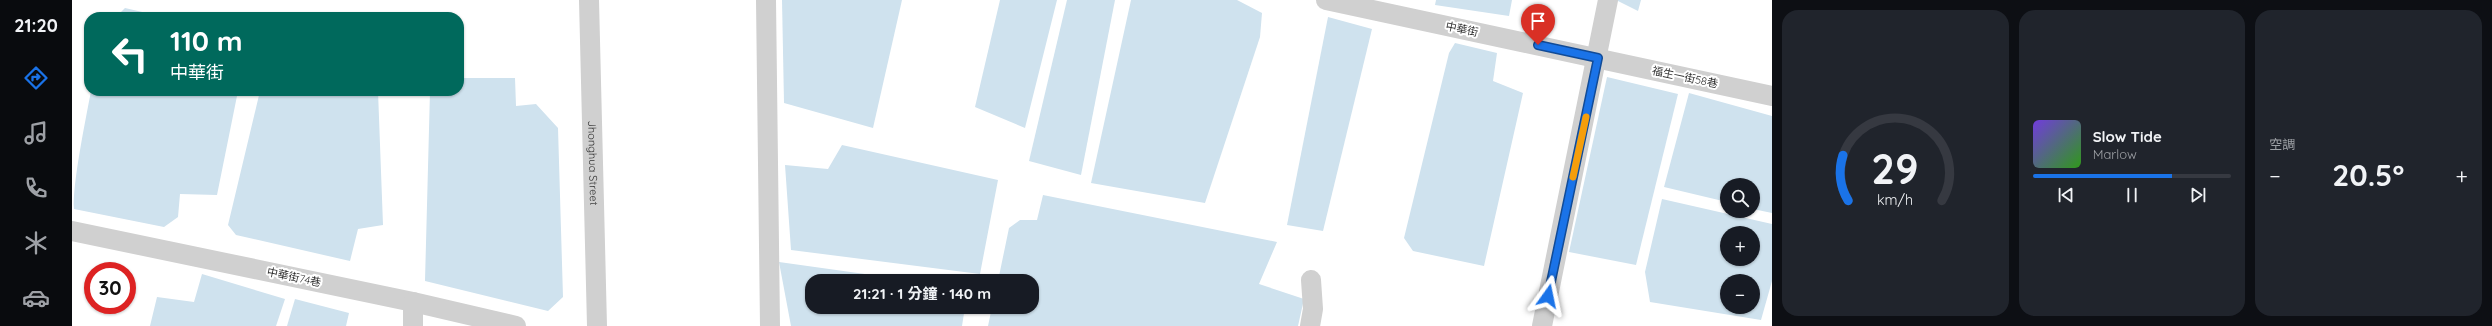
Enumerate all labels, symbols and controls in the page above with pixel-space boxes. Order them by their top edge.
pin [1521,4,1555,45]
icon: arrive [1527,10,1549,32]
text: 21:20 [14,14,58,37]
street label: 中華街 [1444,19,1480,39]
text: 110 m [170,23,243,58]
icon: left [104,28,156,80]
text: 中華街 [170,61,224,84]
street label: 福生一街58巷 [1651,63,1719,91]
icon: directions [22,64,50,92]
icon: music [22,119,50,147]
street label: Jhonghua Street [585,120,601,206]
text: Slow Tide [2093,127,2162,146]
text: 空調 [2269,136,2295,152]
text: 29 [1872,142,1919,194]
text: Marlow [2093,146,2137,162]
text: 20.5° [2332,156,2404,194]
text: − [2269,162,2281,190]
text: + [2456,162,2468,190]
icon: phone [22,174,50,202]
map controls [1720,178,1760,314]
button: search [1720,178,1760,218]
icon: previous [2055,184,2077,206]
icon: pause [2121,184,2143,206]
icon: next [2187,184,2209,206]
text: km/h [1877,191,1913,209]
button: + [1720,226,1760,266]
icon: climate [22,229,50,257]
speed limit sign: 30 [84,262,136,314]
street label: 中華街74巷 [266,264,322,290]
button: − [1720,274,1760,314]
position arrow [1527,275,1569,317]
icon: car [22,284,50,312]
text: 21:21 · 1 分鐘 · 140 m [853,284,991,303]

